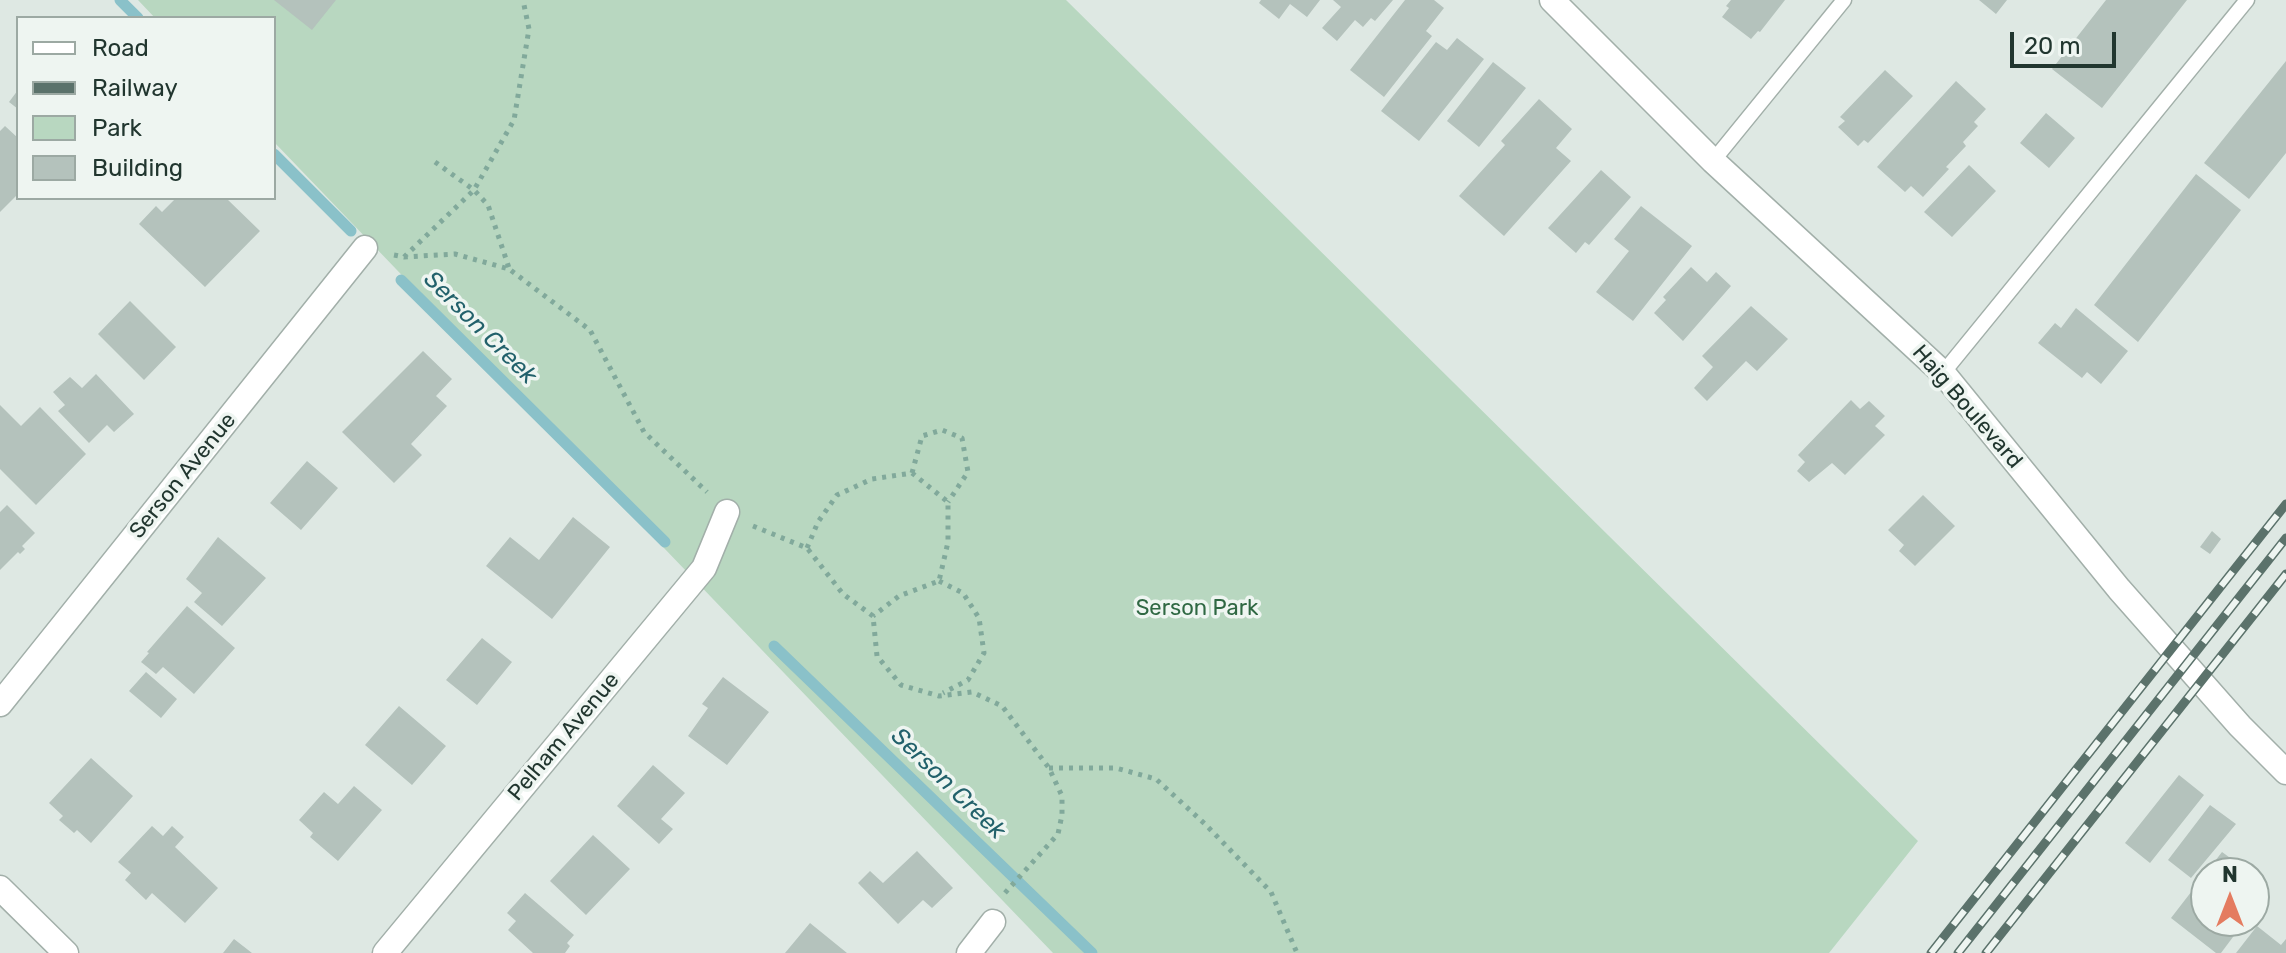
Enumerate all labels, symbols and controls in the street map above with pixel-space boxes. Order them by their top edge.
legend [16,16,276,200]
scale bar [2014,16,2120,66]
text: 20 m [2024,32,2081,60]
text: Road [92,34,149,62]
text: Railway [92,74,178,102]
text: Park [92,114,142,142]
text: Building [92,154,183,182]
water label: Serson Creek [417,265,543,391]
street label: Haig Boulevard [1906,340,2028,474]
street label: Serson Avenue [124,408,242,544]
park label: Serson Park [1136,596,1258,622]
street label: Pelham Avenue [503,668,625,806]
water label: Serson Creek [885,722,1011,846]
north arrow [2190,857,2270,937]
text: N [2222,861,2238,888]

